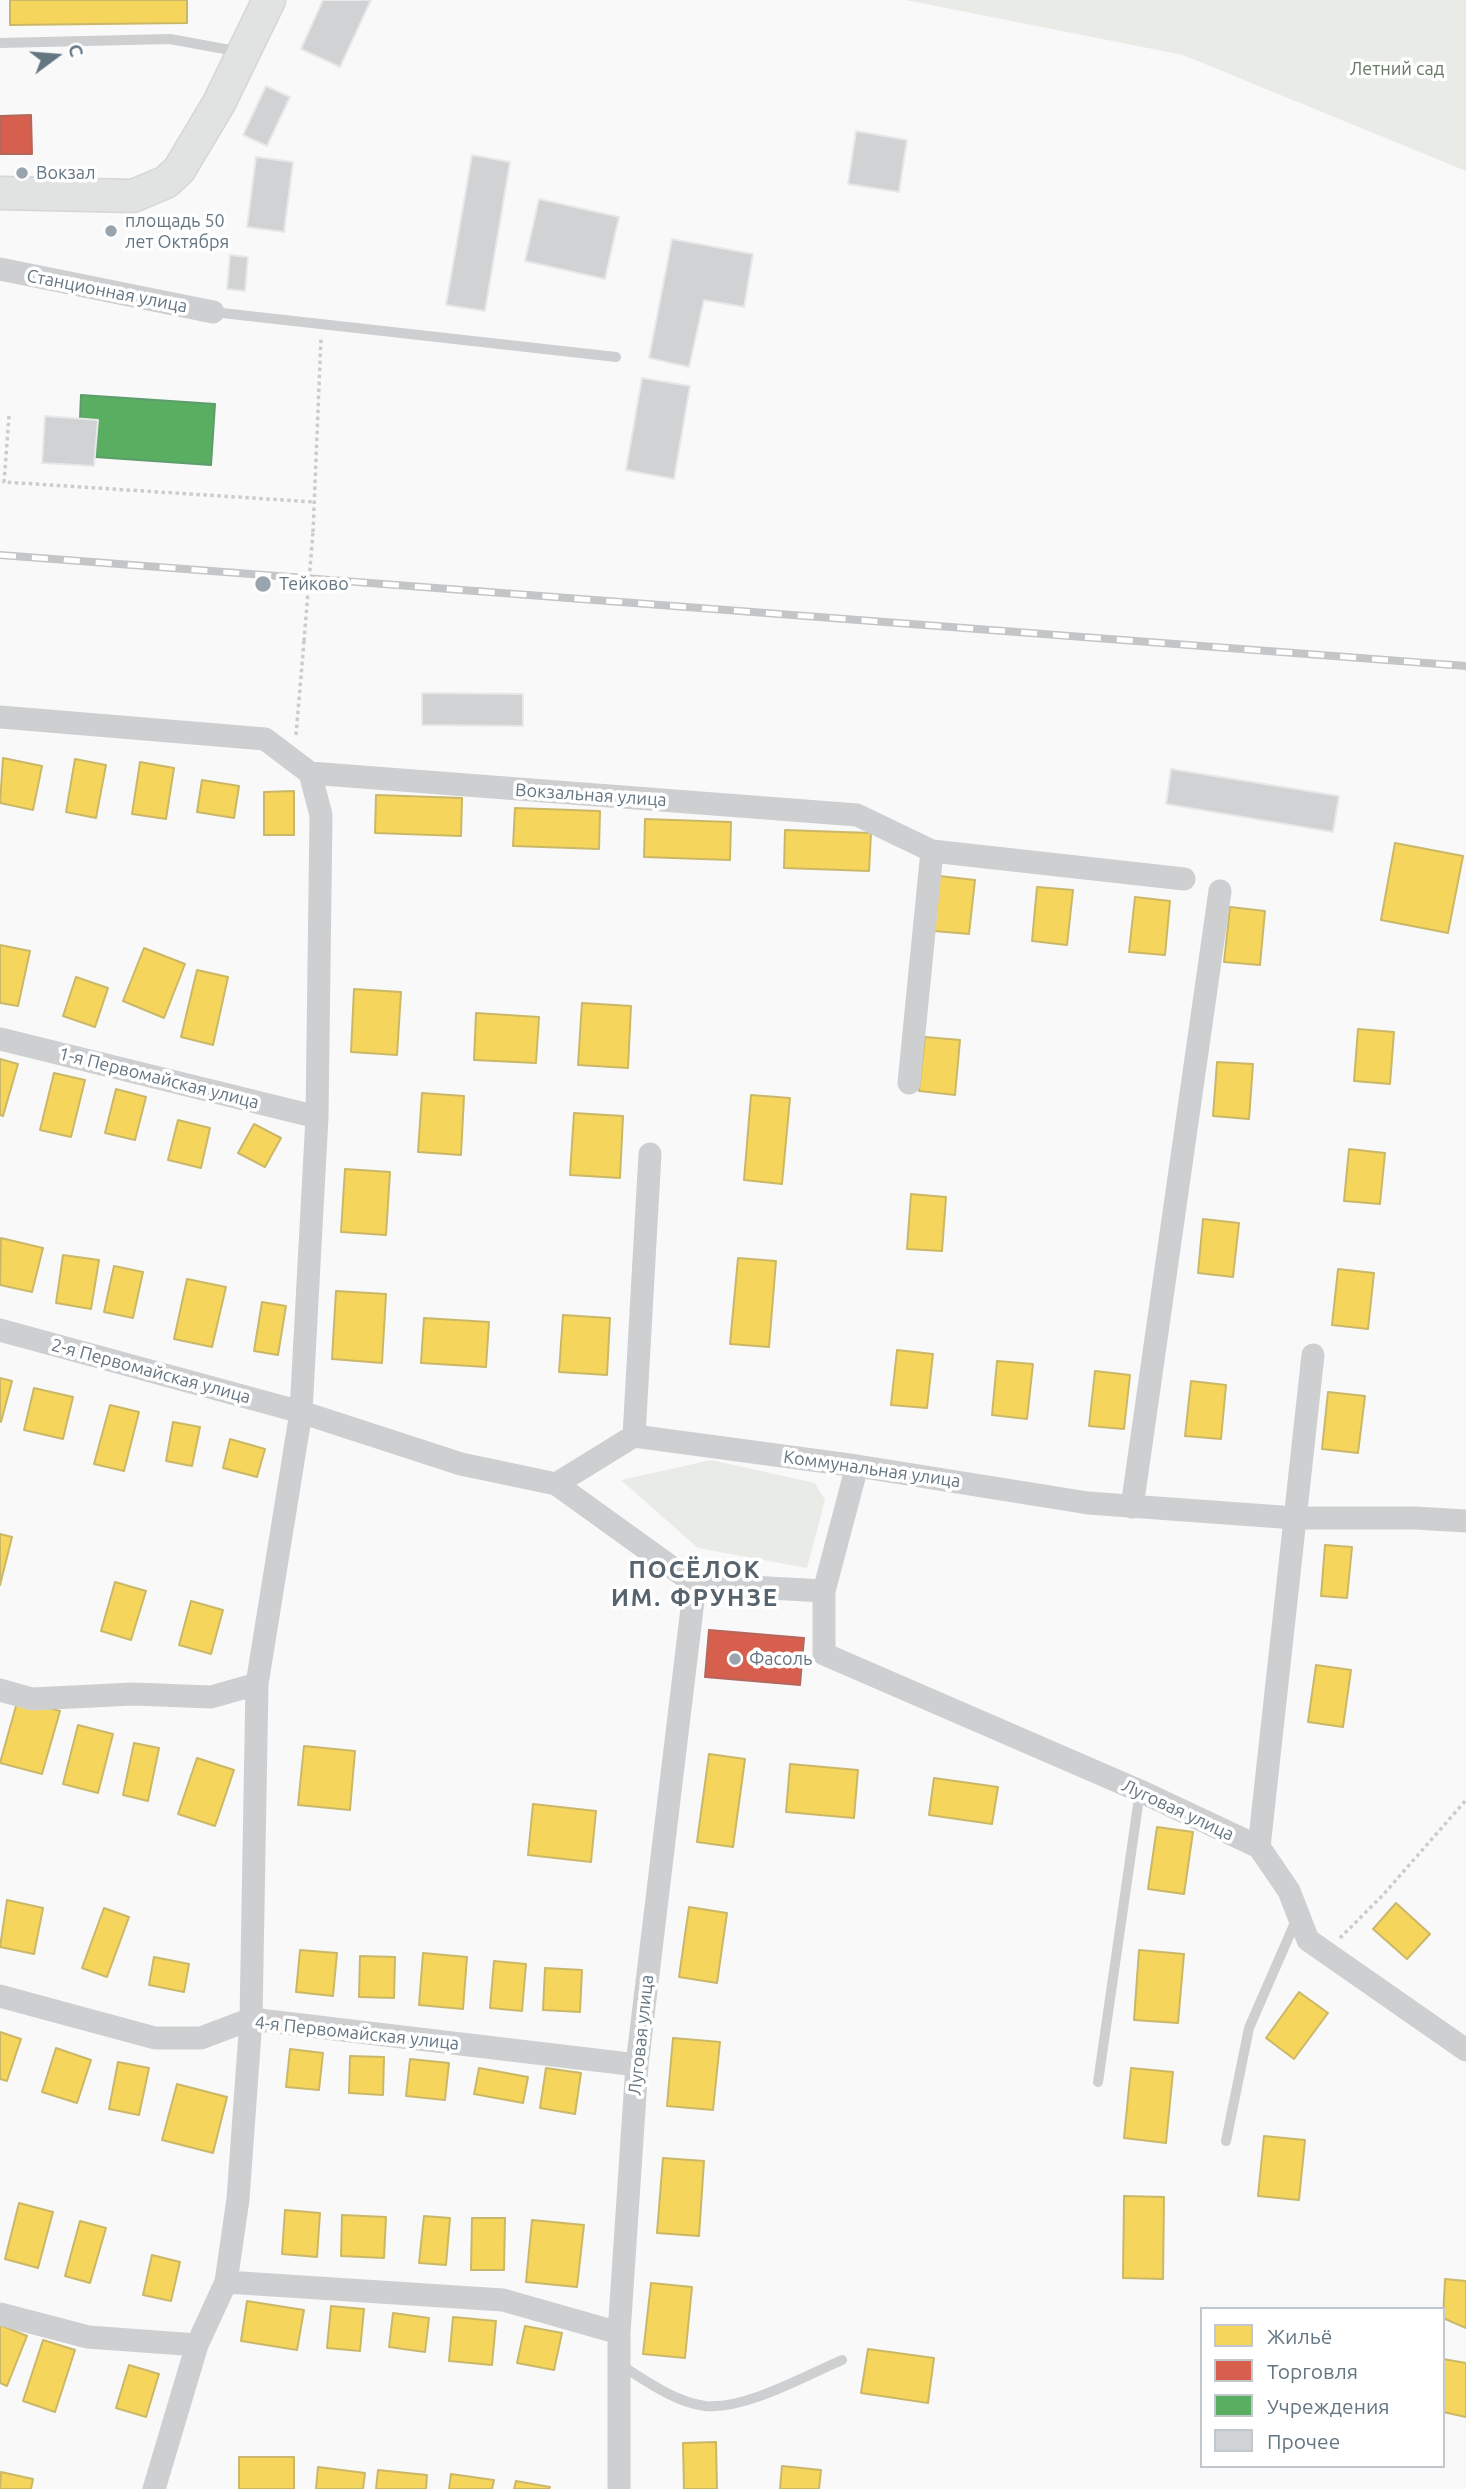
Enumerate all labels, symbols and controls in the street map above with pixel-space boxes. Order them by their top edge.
north arrow [21,21,91,91]
text: С [64,41,88,59]
park label: Летний сад [1350,58,1444,80]
place label: Вокзал [36,162,96,184]
marker: Вокзал [14,165,30,181]
place label: площадь 50 лет Октября [125,210,229,252]
marker: площадь 50 лет Октября [103,223,119,239]
street label: Станционная улица [25,265,189,317]
place label: Тейково [279,573,349,595]
marker: Тейково [253,574,273,594]
street label: Вокзальная улица [515,779,667,811]
street label: 1-я Первомайская улица [57,1043,261,1113]
street label: 2-я Первомайская улица [49,1334,253,1408]
street label: Коммунальная улица [782,1446,962,1492]
district label: ПОСЁЛОК ИМ. ФРУНЗЕ [612,1556,778,1612]
place label: Фасоль [749,1648,812,1670]
marker: Фасоль [727,1651,743,1667]
street label: Луговая улица [1119,1775,1237,1845]
street label: Луговая улица [624,1974,658,2096]
street label: 4-я Первомайская улица [254,2012,460,2054]
legend [1200,2307,1445,2468]
text: Жильё [1267,2324,1332,2348]
text: Торговля [1267,2359,1358,2383]
text: Учреждения [1267,2394,1390,2418]
text: Прочее [1267,2429,1340,2453]

